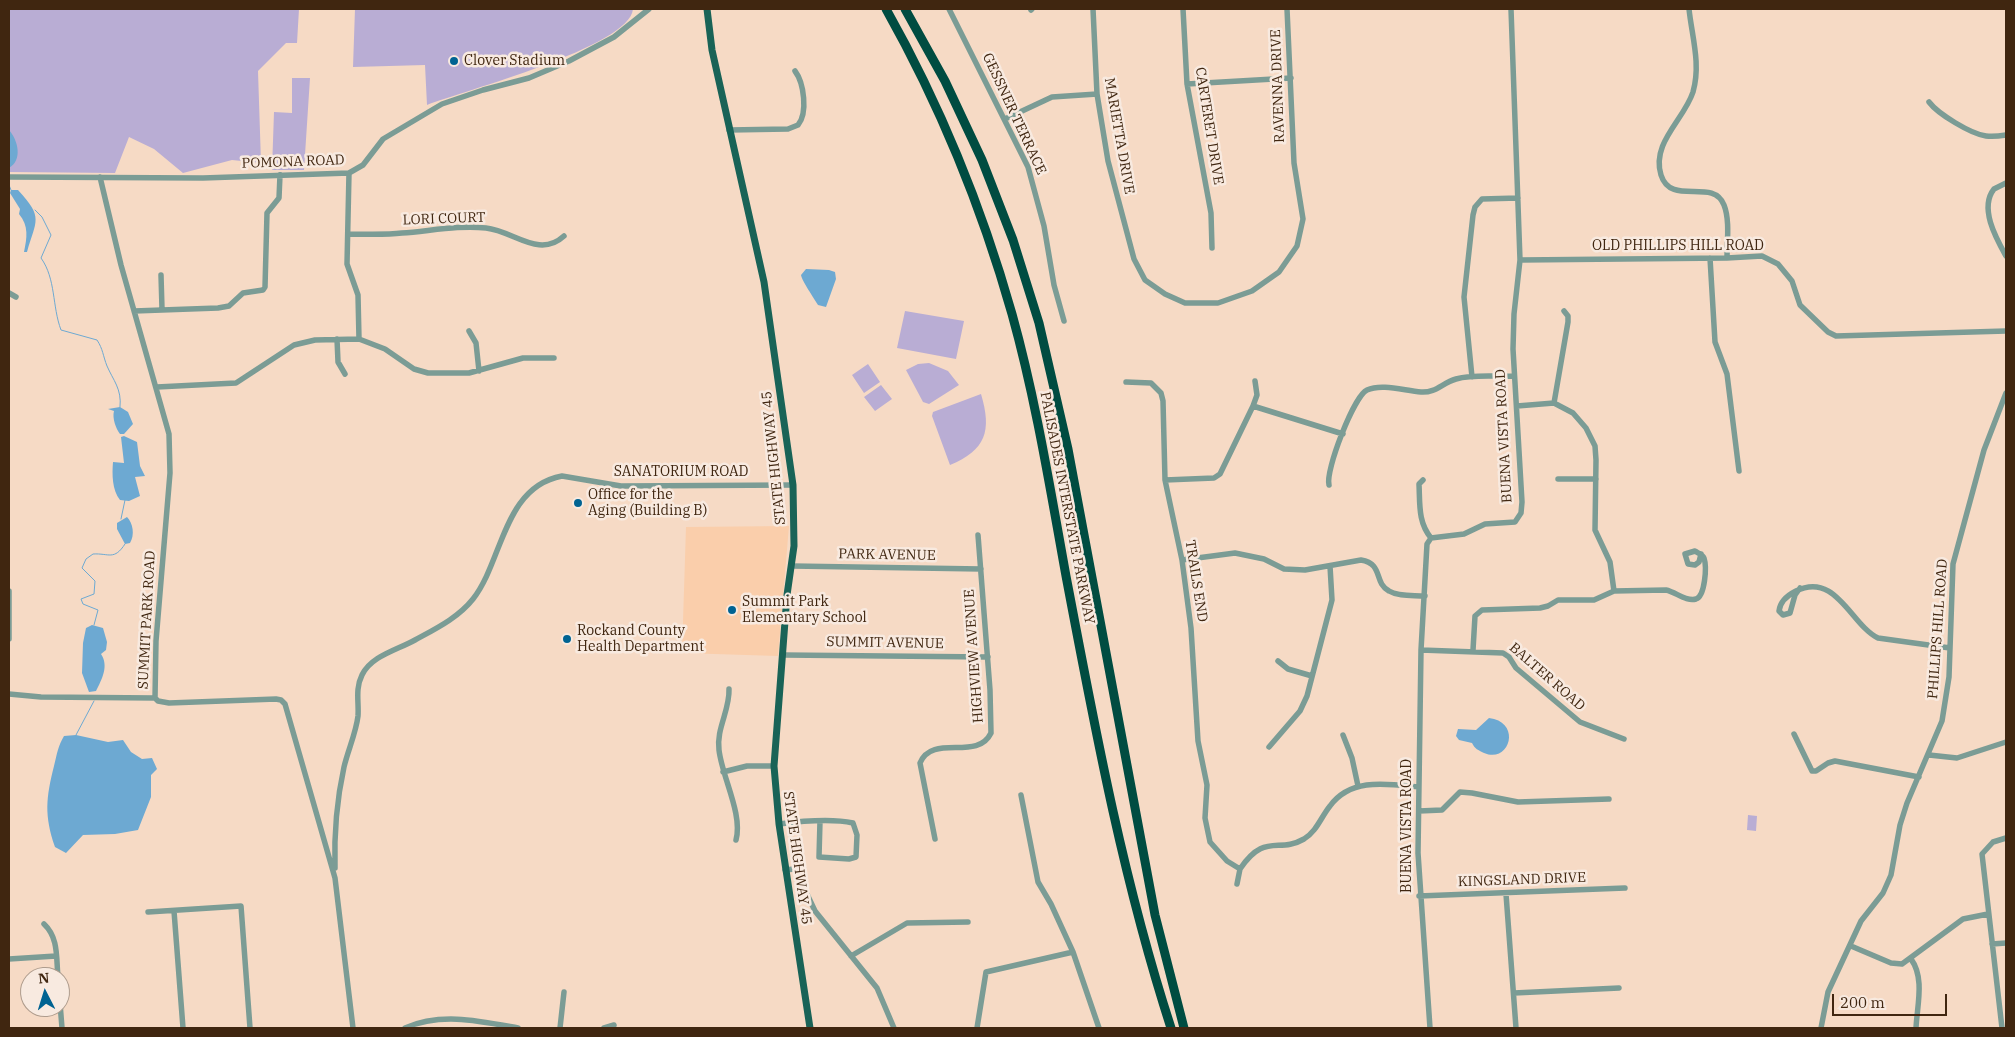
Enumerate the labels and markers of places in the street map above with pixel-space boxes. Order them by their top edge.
place label: Clover Stadium [464,53,565,69]
marker: Clover Stadium [448,55,460,67]
place label: Office for the Aging (Building B) [588,487,707,520]
marker: Office for the Aging (Building B) [572,497,584,509]
place label: Summit Park Elementary School [742,594,867,626]
marker: Summit Park Elementary School [726,604,738,616]
place label: Rockand County Health Department [577,623,704,656]
marker: Rockand County Health Department [561,633,573,645]

